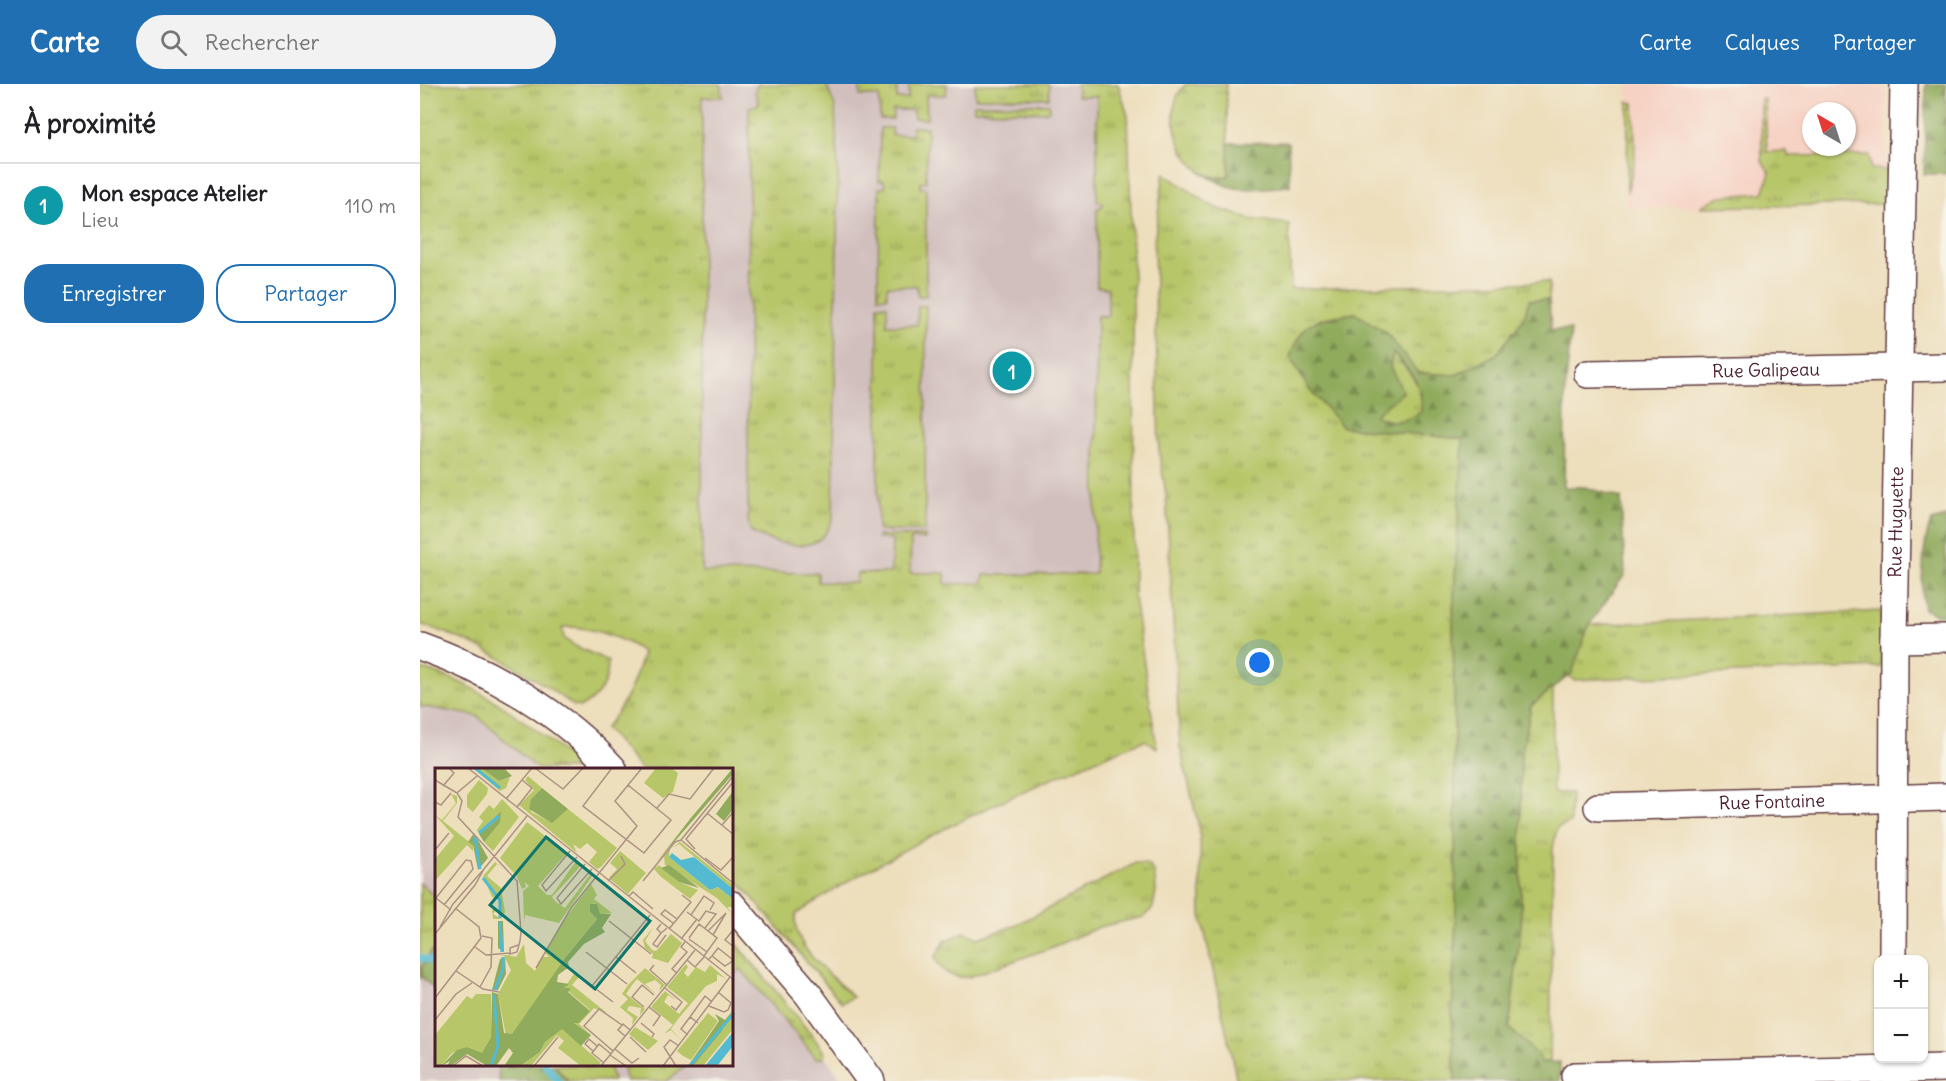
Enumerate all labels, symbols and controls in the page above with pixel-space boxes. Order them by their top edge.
search box [136,15,556,69]
text: Carte [30,24,100,60]
icon: search [157,26,190,59]
text: Rechercher [205,28,320,56]
text: Carte [1639,29,1692,56]
text: Calques [1725,29,1800,56]
text: Partager [1833,29,1916,56]
north arrow [1802,102,1856,156]
text: À proximité [24,107,156,140]
text: Mon espace Atelier [81,179,267,207]
text: 1 [40,193,47,218]
text: 110 m [345,193,396,218]
text: Lieu [81,207,119,232]
button: Enregistrer [24,264,204,323]
button: Partager [216,264,396,323]
pin: 1 [992,348,1032,394]
street label: Rue Galipeau [1712,357,1820,383]
street label: Rue Huguette [1883,466,1908,578]
your location [1245,648,1274,677]
inset map [435,768,734,1066]
street label: Rue Fontaine [1719,788,1825,815]
map controls [1874,955,1928,1063]
button: + [1874,955,1928,1009]
button: − [1874,1009,1928,1063]

